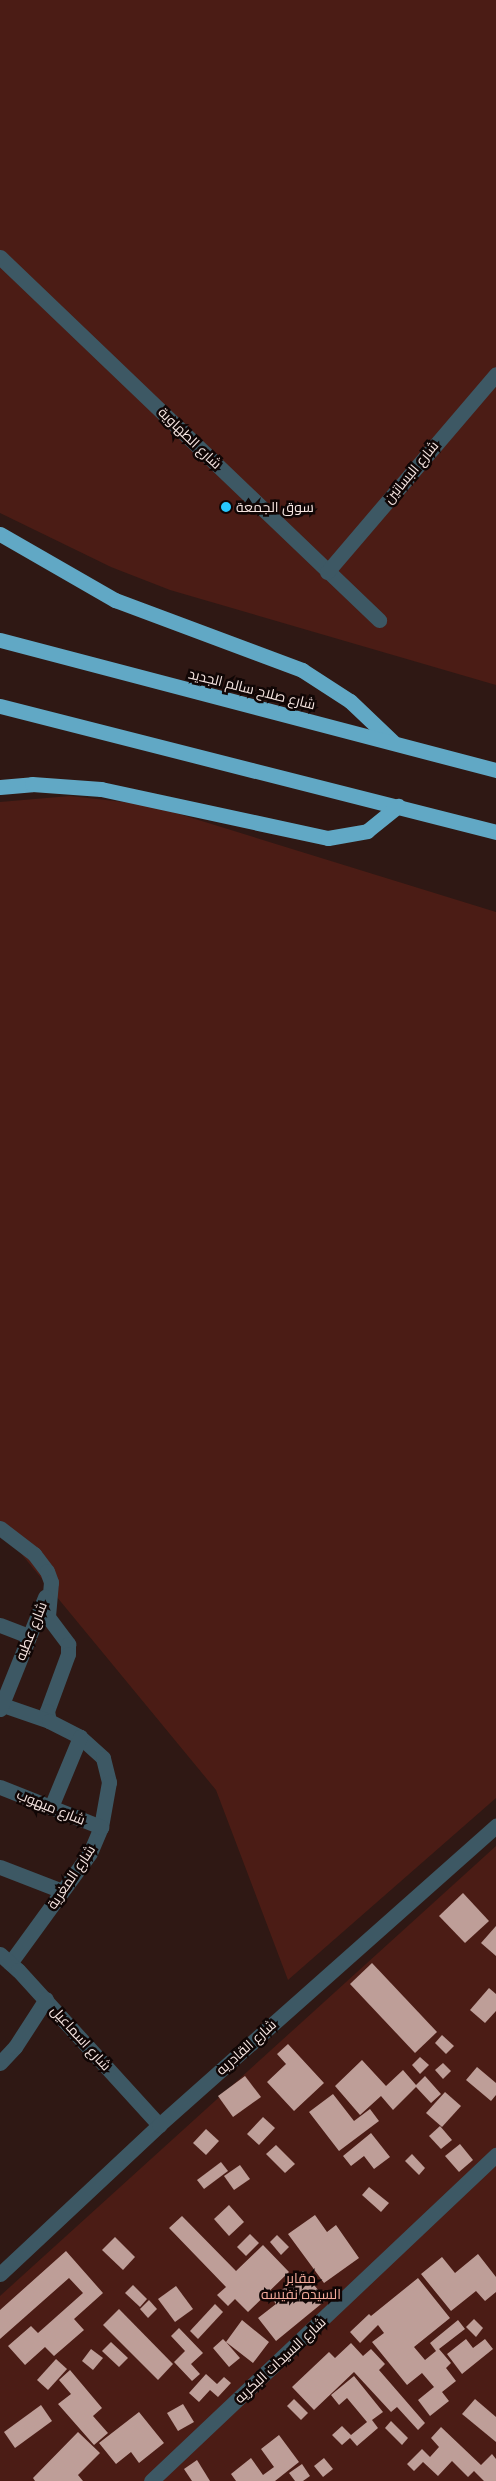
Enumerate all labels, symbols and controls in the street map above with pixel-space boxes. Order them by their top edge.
street label: شارع الطهاوية [155,404,225,472]
street label: شارع البساتين [380,437,442,507]
place label: سوق الجمعة [236,499,314,515]
marker: سوق الجمعة [220,501,232,513]
street label: شارع صلاح سالم الجديد [187,665,317,713]
street label: شارع عطيه [12,1599,50,1663]
street label: شارع ميهوب [14,1786,88,1828]
street label: شارع المغرية [43,1842,99,1912]
street label: شارع اسماعيل [47,2002,115,2074]
street label: شارع القادريه [213,2016,279,2078]
park label: مقابر السيده نفيسه [261,2270,341,2302]
street label: شارع السيدات البكريه [231,2313,329,2407]

